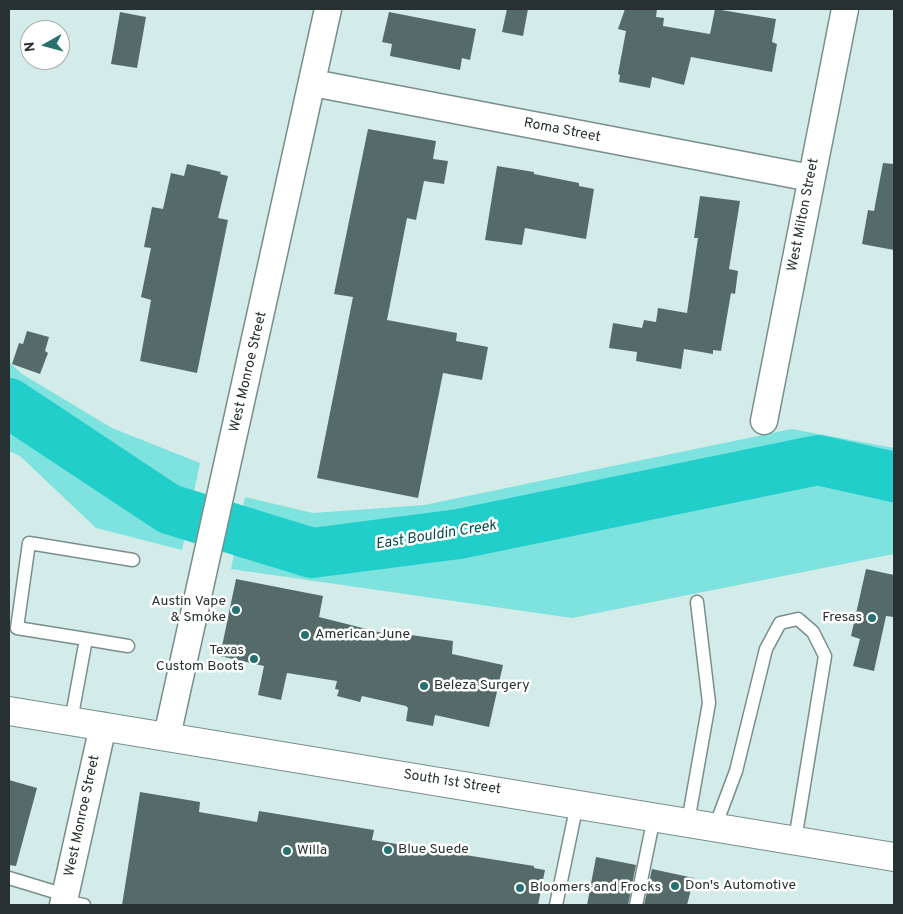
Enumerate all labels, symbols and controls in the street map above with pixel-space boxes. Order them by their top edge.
north arrow [20,20,70,70]
text: N [22,41,40,53]
street label: Roma Street [522,115,602,147]
street label: West Milton Street [785,157,823,273]
street label: West Monroe Street [227,310,271,434]
water label: East Bouldin Creek [374,518,498,554]
place label: Austin Vape & Smoke [151,594,226,626]
marker: Austin Vape & Smoke [230,604,242,616]
place label: Fresas [822,610,862,626]
marker: Fresas [866,612,878,624]
place label: American June [315,627,410,643]
marker: American June [299,629,311,641]
place label: Texas Custom Boots [156,643,244,676]
marker: Texas Custom Boots [248,653,260,665]
place label: Beleza Surgery [434,678,530,694]
marker: Beleza Surgery [418,680,430,692]
street label: West Monroe Street [62,754,104,878]
street label: South 1st Street [402,767,502,799]
place label: Blue Suede [398,842,469,858]
place label: Willa [297,843,327,859]
marker: Blue Suede [382,844,394,856]
marker: Willa [281,845,293,857]
place label: Don's Automotive [685,878,796,894]
place label: Bloomers and Frocks [530,880,661,896]
marker: Don's Automotive [669,880,681,892]
marker: Bloomers and Frocks [514,882,526,894]

